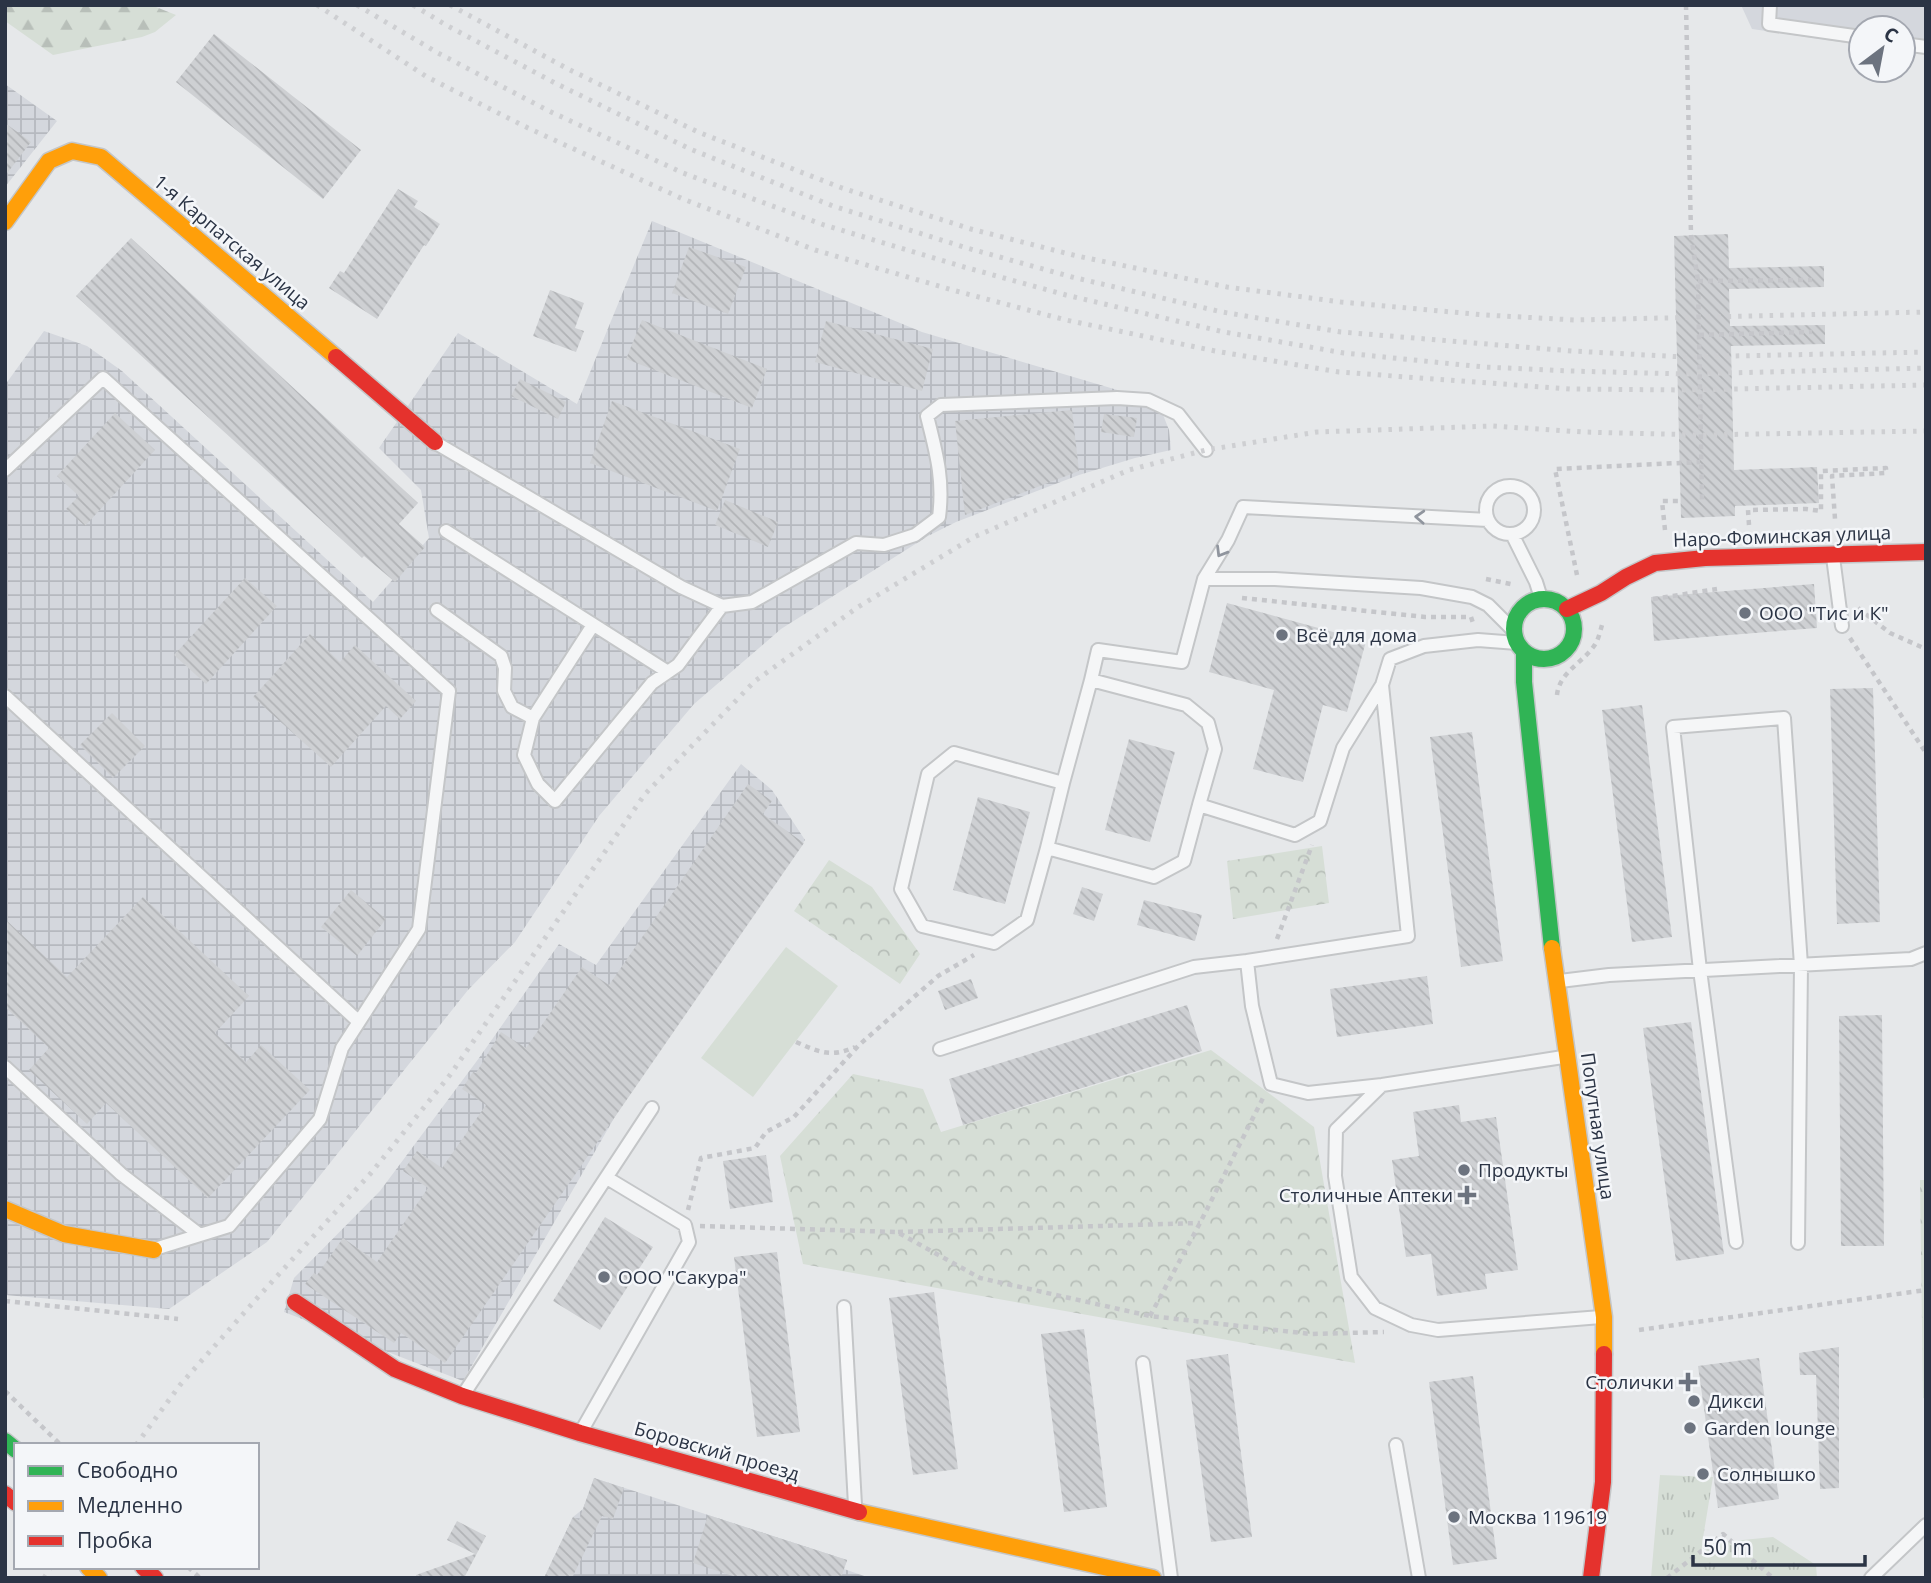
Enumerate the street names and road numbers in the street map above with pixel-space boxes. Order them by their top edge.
street label: 1-я Карпатская улица [148,169,316,315]
street label: Наро-Фоминская улица [1673,519,1891,553]
street label: Попутная улица [1575,1051,1621,1201]
street label: Боровский проезд [631,1415,803,1487]

